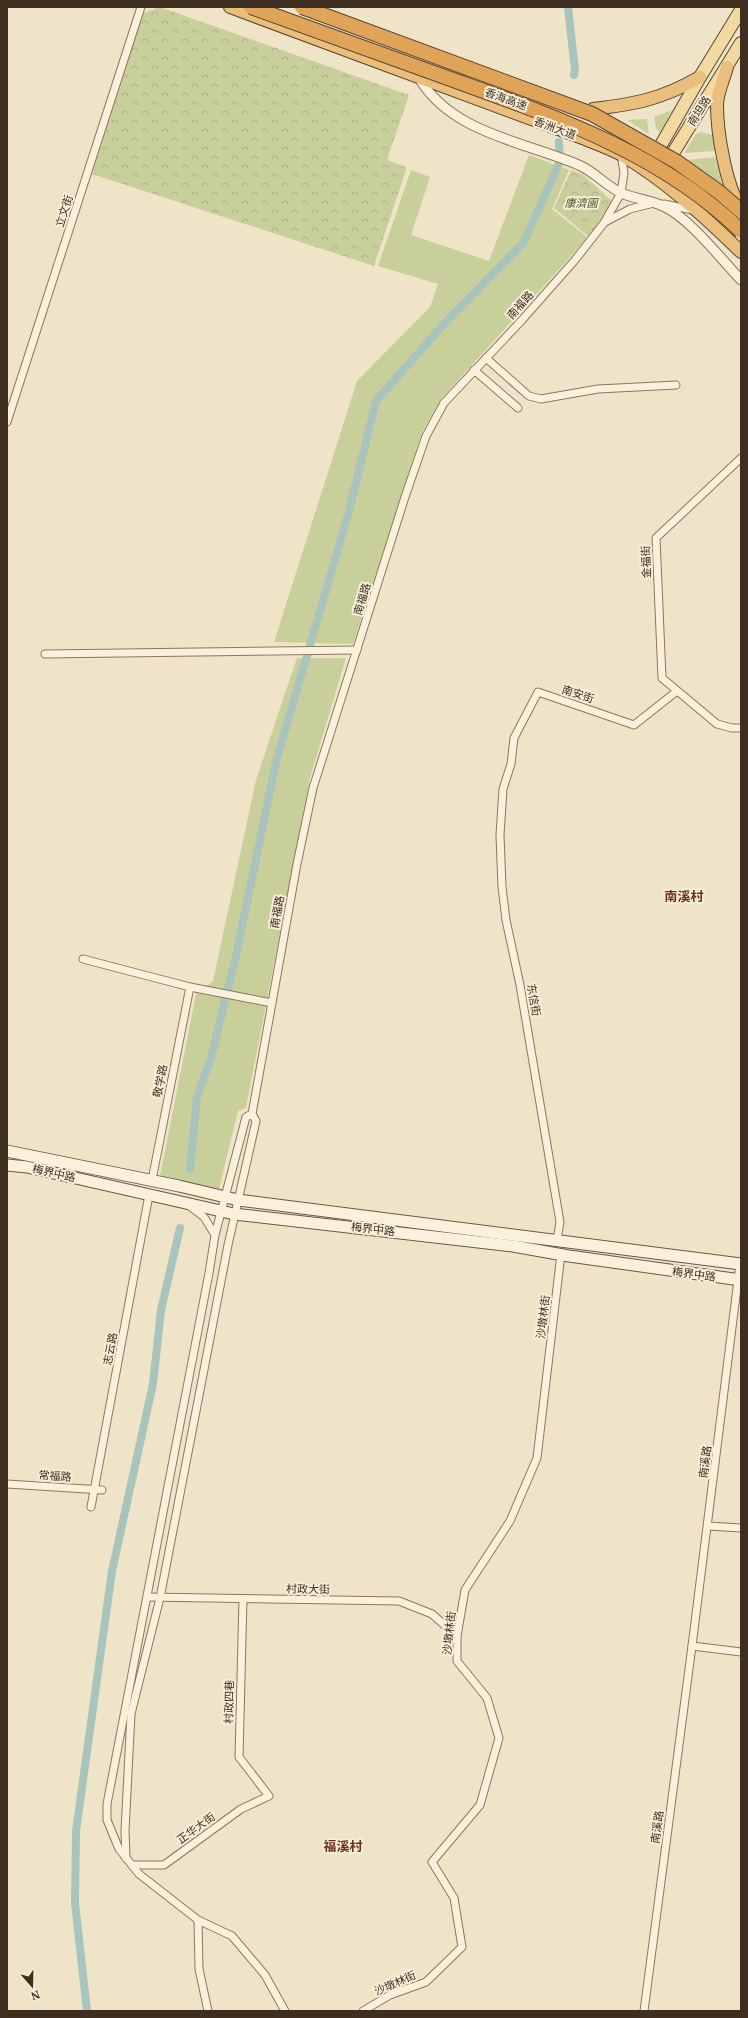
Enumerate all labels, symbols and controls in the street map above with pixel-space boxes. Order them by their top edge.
street label: 香海高速 [483,85,529,113]
street label: 南坦路 [684,93,714,129]
street label: 香洲大道 [532,114,578,142]
street label: 立文街 [52,193,76,229]
park label: 康濟園 [565,196,599,210]
street label: 南福路 [504,288,536,322]
street label: 金福街 [638,545,654,579]
street label: 南福路 [350,581,374,617]
street label: 南安街 [560,682,596,706]
district label: 南溪村 [664,887,704,905]
street label: 南福路 [267,895,287,929]
street label: 东信街 [524,983,544,1017]
street label: 敬学路 [150,1063,170,1099]
street label: 梅界中路 [31,1161,77,1185]
street label: 梅界中路 [350,1219,396,1239]
street label: 梅界中路 [671,1264,717,1284]
street label: 沙墩林街 [533,1294,553,1340]
street label: 志云路 [100,1331,120,1367]
street label: 南溪路 [696,1445,714,1479]
street label: 常福路 [38,1468,72,1484]
street label: 村政大街 [286,1582,330,1596]
street label: 沙墩林街 [440,1610,458,1656]
street label: 村政四巷 [222,1680,236,1724]
street label: 正华大街 [174,1809,218,1847]
street label: 南溪路 [648,1810,666,1844]
district label: 福溪村 [323,1837,363,1855]
north arrow [12,1966,52,2006]
street label: 沙墩林街 [372,1968,418,1998]
text: N [28,1987,42,2004]

